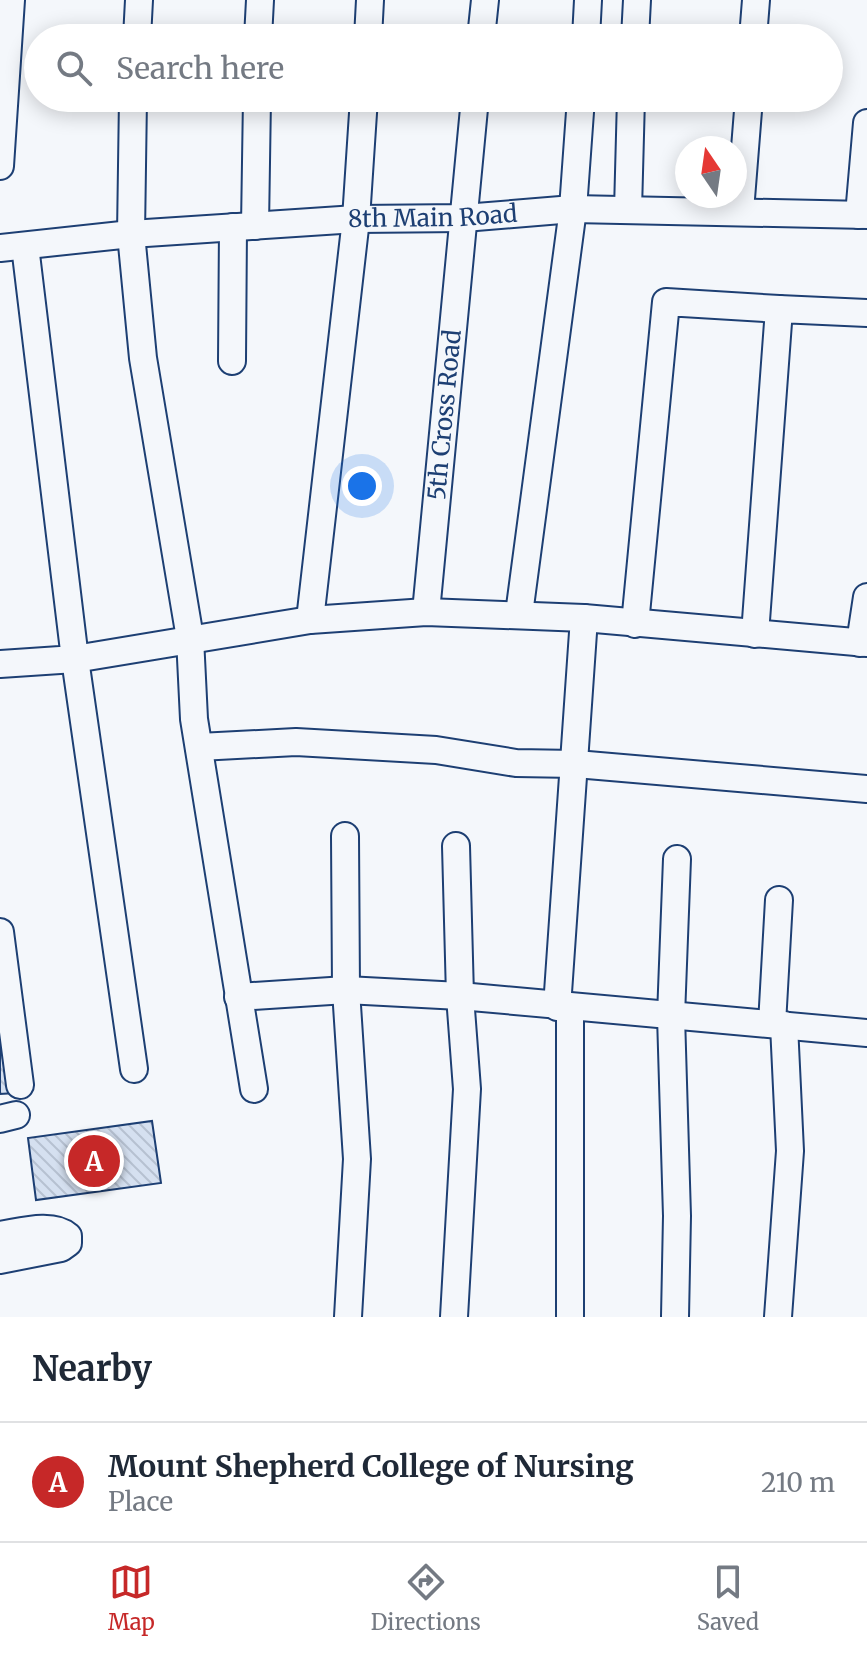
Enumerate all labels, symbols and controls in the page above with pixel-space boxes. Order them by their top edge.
search box [24,24,843,112]
icon: search [52,46,96,90]
text: Search here [116,49,284,87]
north arrow [675,136,747,208]
street label: 8th Main Road [347,198,519,234]
street label: 5th Cross Road [421,328,468,502]
your location [342,466,382,506]
pin: A [68,1131,120,1191]
text: Nearby [32,1348,152,1390]
text: Mount Shepherd College of Nursing [108,1447,634,1485]
text: A [49,1466,67,1499]
text: 210 m [761,1466,835,1499]
text: Place [108,1485,173,1518]
tab: Map [108,1560,155,1636]
tab: Directions [371,1560,481,1636]
tab: Saved [697,1560,759,1636]

